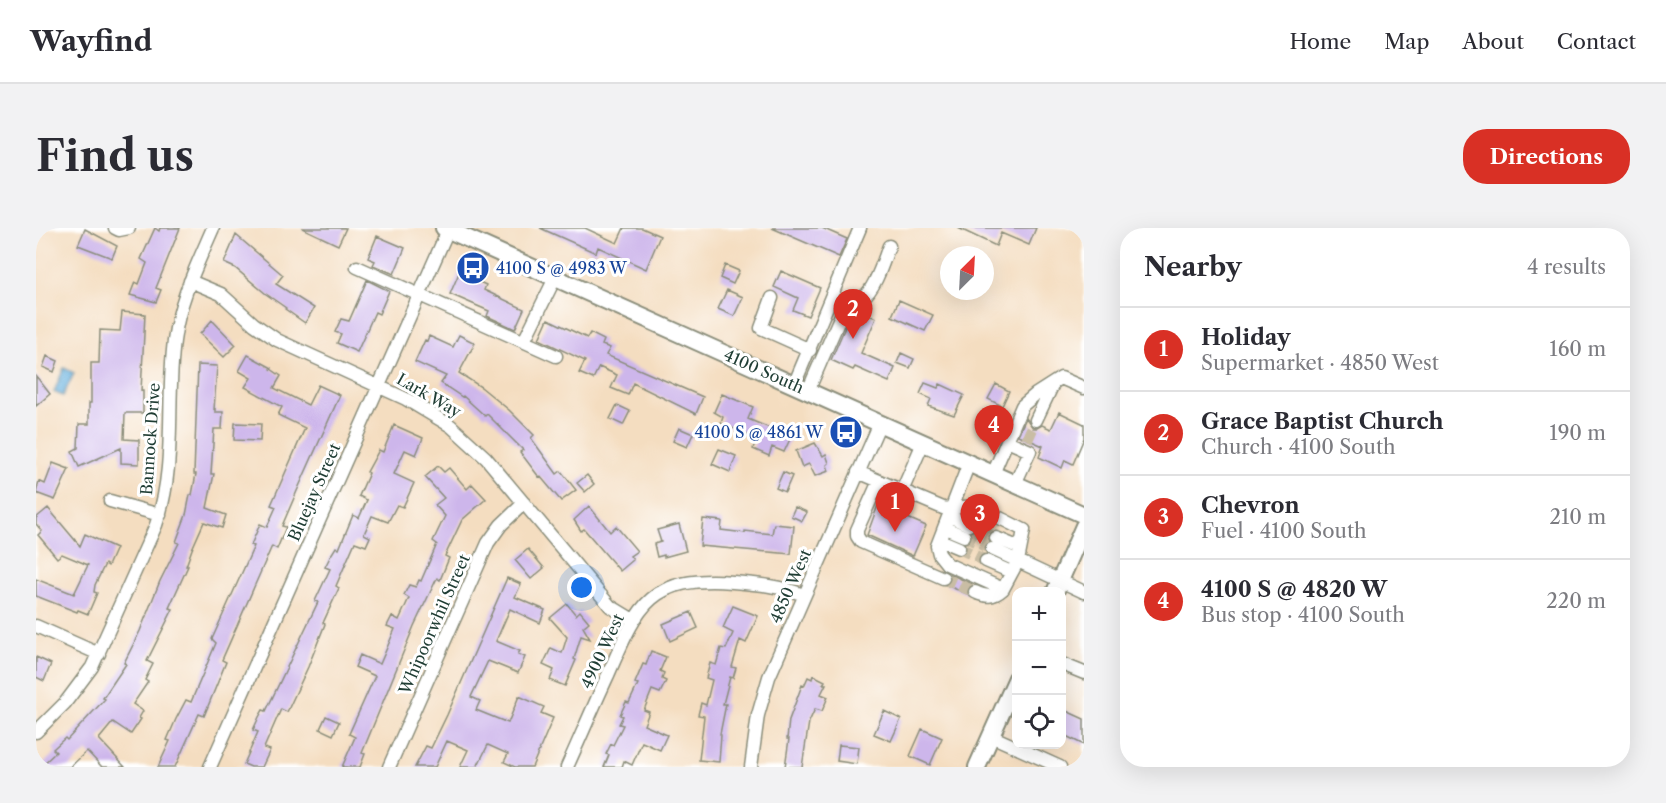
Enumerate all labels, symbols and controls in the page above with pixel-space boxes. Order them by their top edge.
text: Wayfind [30,24,152,58]
text: Home [1290,29,1351,54]
text: Map [1384,29,1429,54]
text: About [1462,29,1524,54]
text: Contact [1557,29,1636,54]
button: Directions [1463,129,1630,184]
text: Find us [36,130,194,182]
north arrow [940,246,994,300]
bus stop icon: 4100 S @ 4983 W [455,250,491,286]
text: Nearby [1144,251,1242,283]
text: 4 results [1527,255,1606,279]
place label: 4100 S @ 4983 W [496,258,627,278]
pin: 2 [834,290,872,339]
text: Holiday [1201,324,1291,351]
text: 1 [1159,337,1168,361]
text: 160 m [1549,337,1606,361]
street label: 4100 South [721,344,807,398]
text: Supermarket · 4850 West [1201,351,1439,375]
street label: Lark Way [393,369,466,422]
street label: Bannock Drive [136,382,164,496]
pin: 4 [974,406,1014,455]
text: Grace Baptist Church [1201,408,1444,435]
bus stop icon: 4100 S @ 4861 W [828,414,864,450]
text: 2 [1158,421,1169,445]
text: 190 m [1549,421,1606,445]
place label: 4100 S @ 4861 W [694,422,823,442]
text: Church · 4100 South [1201,435,1396,459]
street label: Bluejay Street [283,440,345,544]
pin: 1 [876,482,914,532]
text: Chevron [1201,492,1300,519]
pin: 3 [960,494,1000,544]
text: 3 [1158,505,1169,529]
text: 210 m [1549,505,1606,529]
text: Fuel · 4100 South [1201,519,1367,543]
street label: 4850 West [765,546,815,626]
street label: Whipoorwhil Street [394,550,474,698]
your location [567,573,596,602]
text: 4100 S @ 4820 W [1201,576,1387,603]
map controls [1012,587,1066,749]
button: + [1012,587,1066,641]
text: 4 [1158,589,1169,613]
text: 220 m [1546,589,1606,613]
text: Bus stop · 4100 South [1201,603,1405,627]
street label: 4900 West [576,610,628,692]
button: − [1012,641,1066,695]
button: locate [1012,695,1066,749]

